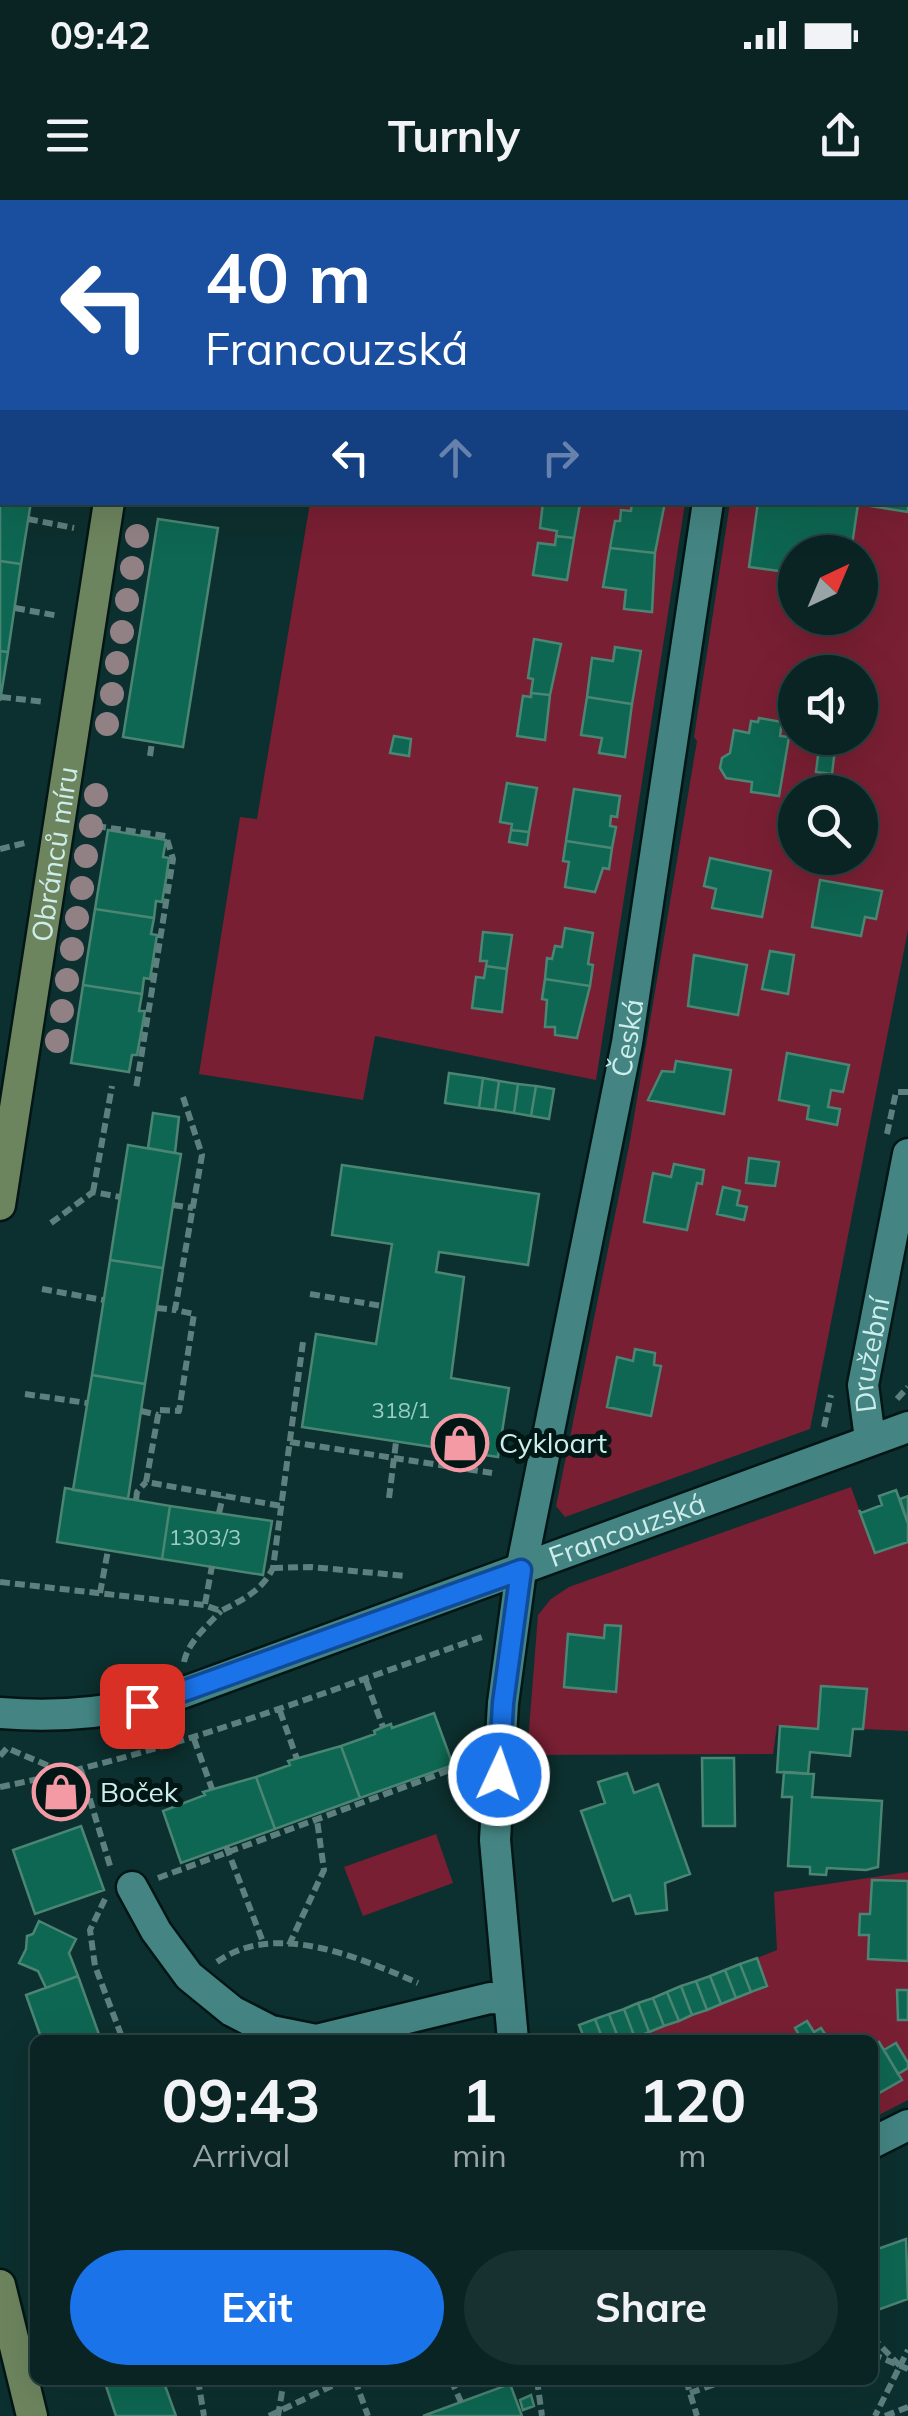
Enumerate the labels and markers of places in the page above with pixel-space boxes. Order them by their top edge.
shop icon: Cykloart [430,1413,490,1473]
place label: Cykloart [499,1425,607,1460]
pin [100,1664,185,1749]
shop icon: Boček [31,1762,91,1822]
place label: Boček [100,1774,179,1809]

